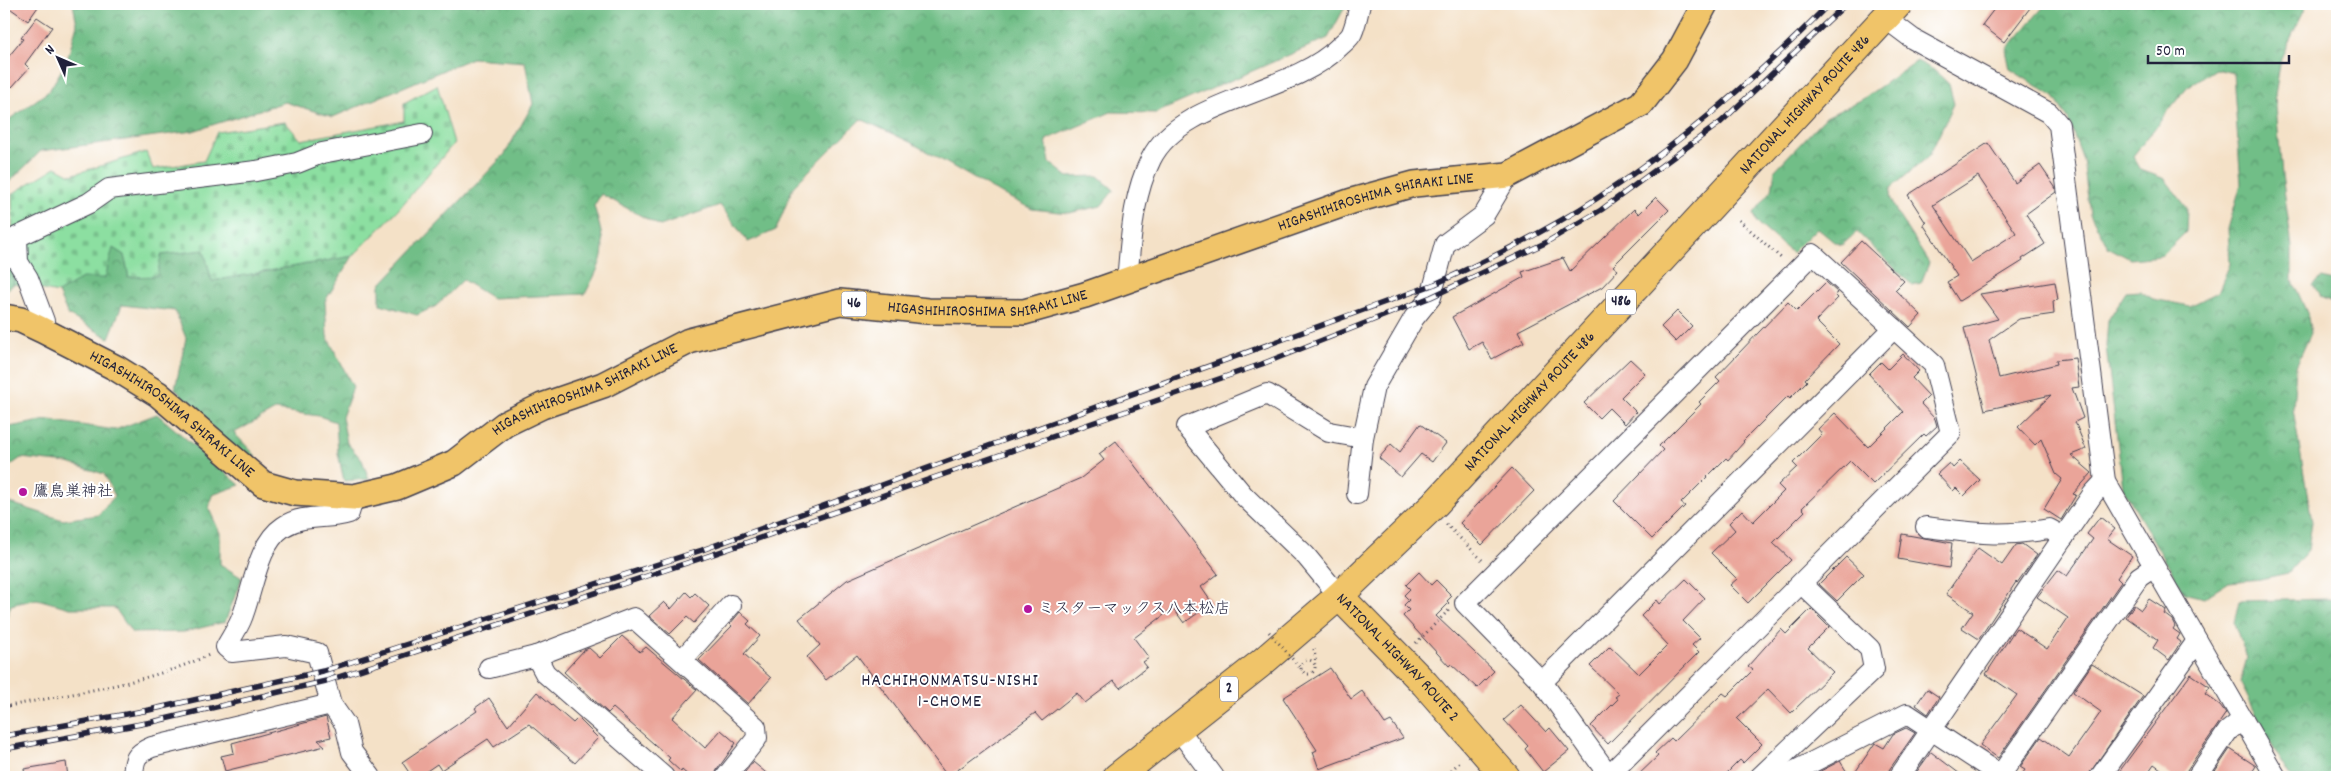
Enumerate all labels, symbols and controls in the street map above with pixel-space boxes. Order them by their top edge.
street label: NATIONAL HIGHWAY ROUTE 486 [1734,29,1876,180]
north arrow [32,32,82,82]
scale bar [2148,32,2290,64]
text: N [41,41,60,60]
text: 50 m [2156,41,2185,63]
street label: HIGASHIHIROSHIMA SHIRAKI LINE [1275,167,1475,238]
street label: HIGASHIHIROSHIMA SHIRAKI LINE [886,283,1091,324]
road number: 486 [1606,290,1636,314]
road number: 46 [842,292,866,316]
street label: NATIONAL HIGHWAY ROUTE 486 [1459,326,1601,477]
street label: HIGASHIHIROSHIMA SHIRAKI LINE [487,337,682,442]
street label: HIGASHIHIROSHIMA SHIRAKI LINE [85,345,260,484]
place label: 鷹鳥巣神社 [33,481,113,504]
marker: 鷹鳥巣神社 [17,486,29,498]
street label: NATIONAL HIGHWAY ROUTE 2 [1331,588,1465,727]
place label: ミスターマックス八本松店 [1038,598,1230,621]
marker: ミスターマックス八本松店 [1022,603,1034,615]
district label: HACHIHONMATSU-NISHI 1-CHOME [861,669,1039,715]
road number: 2 [1220,676,1238,702]

